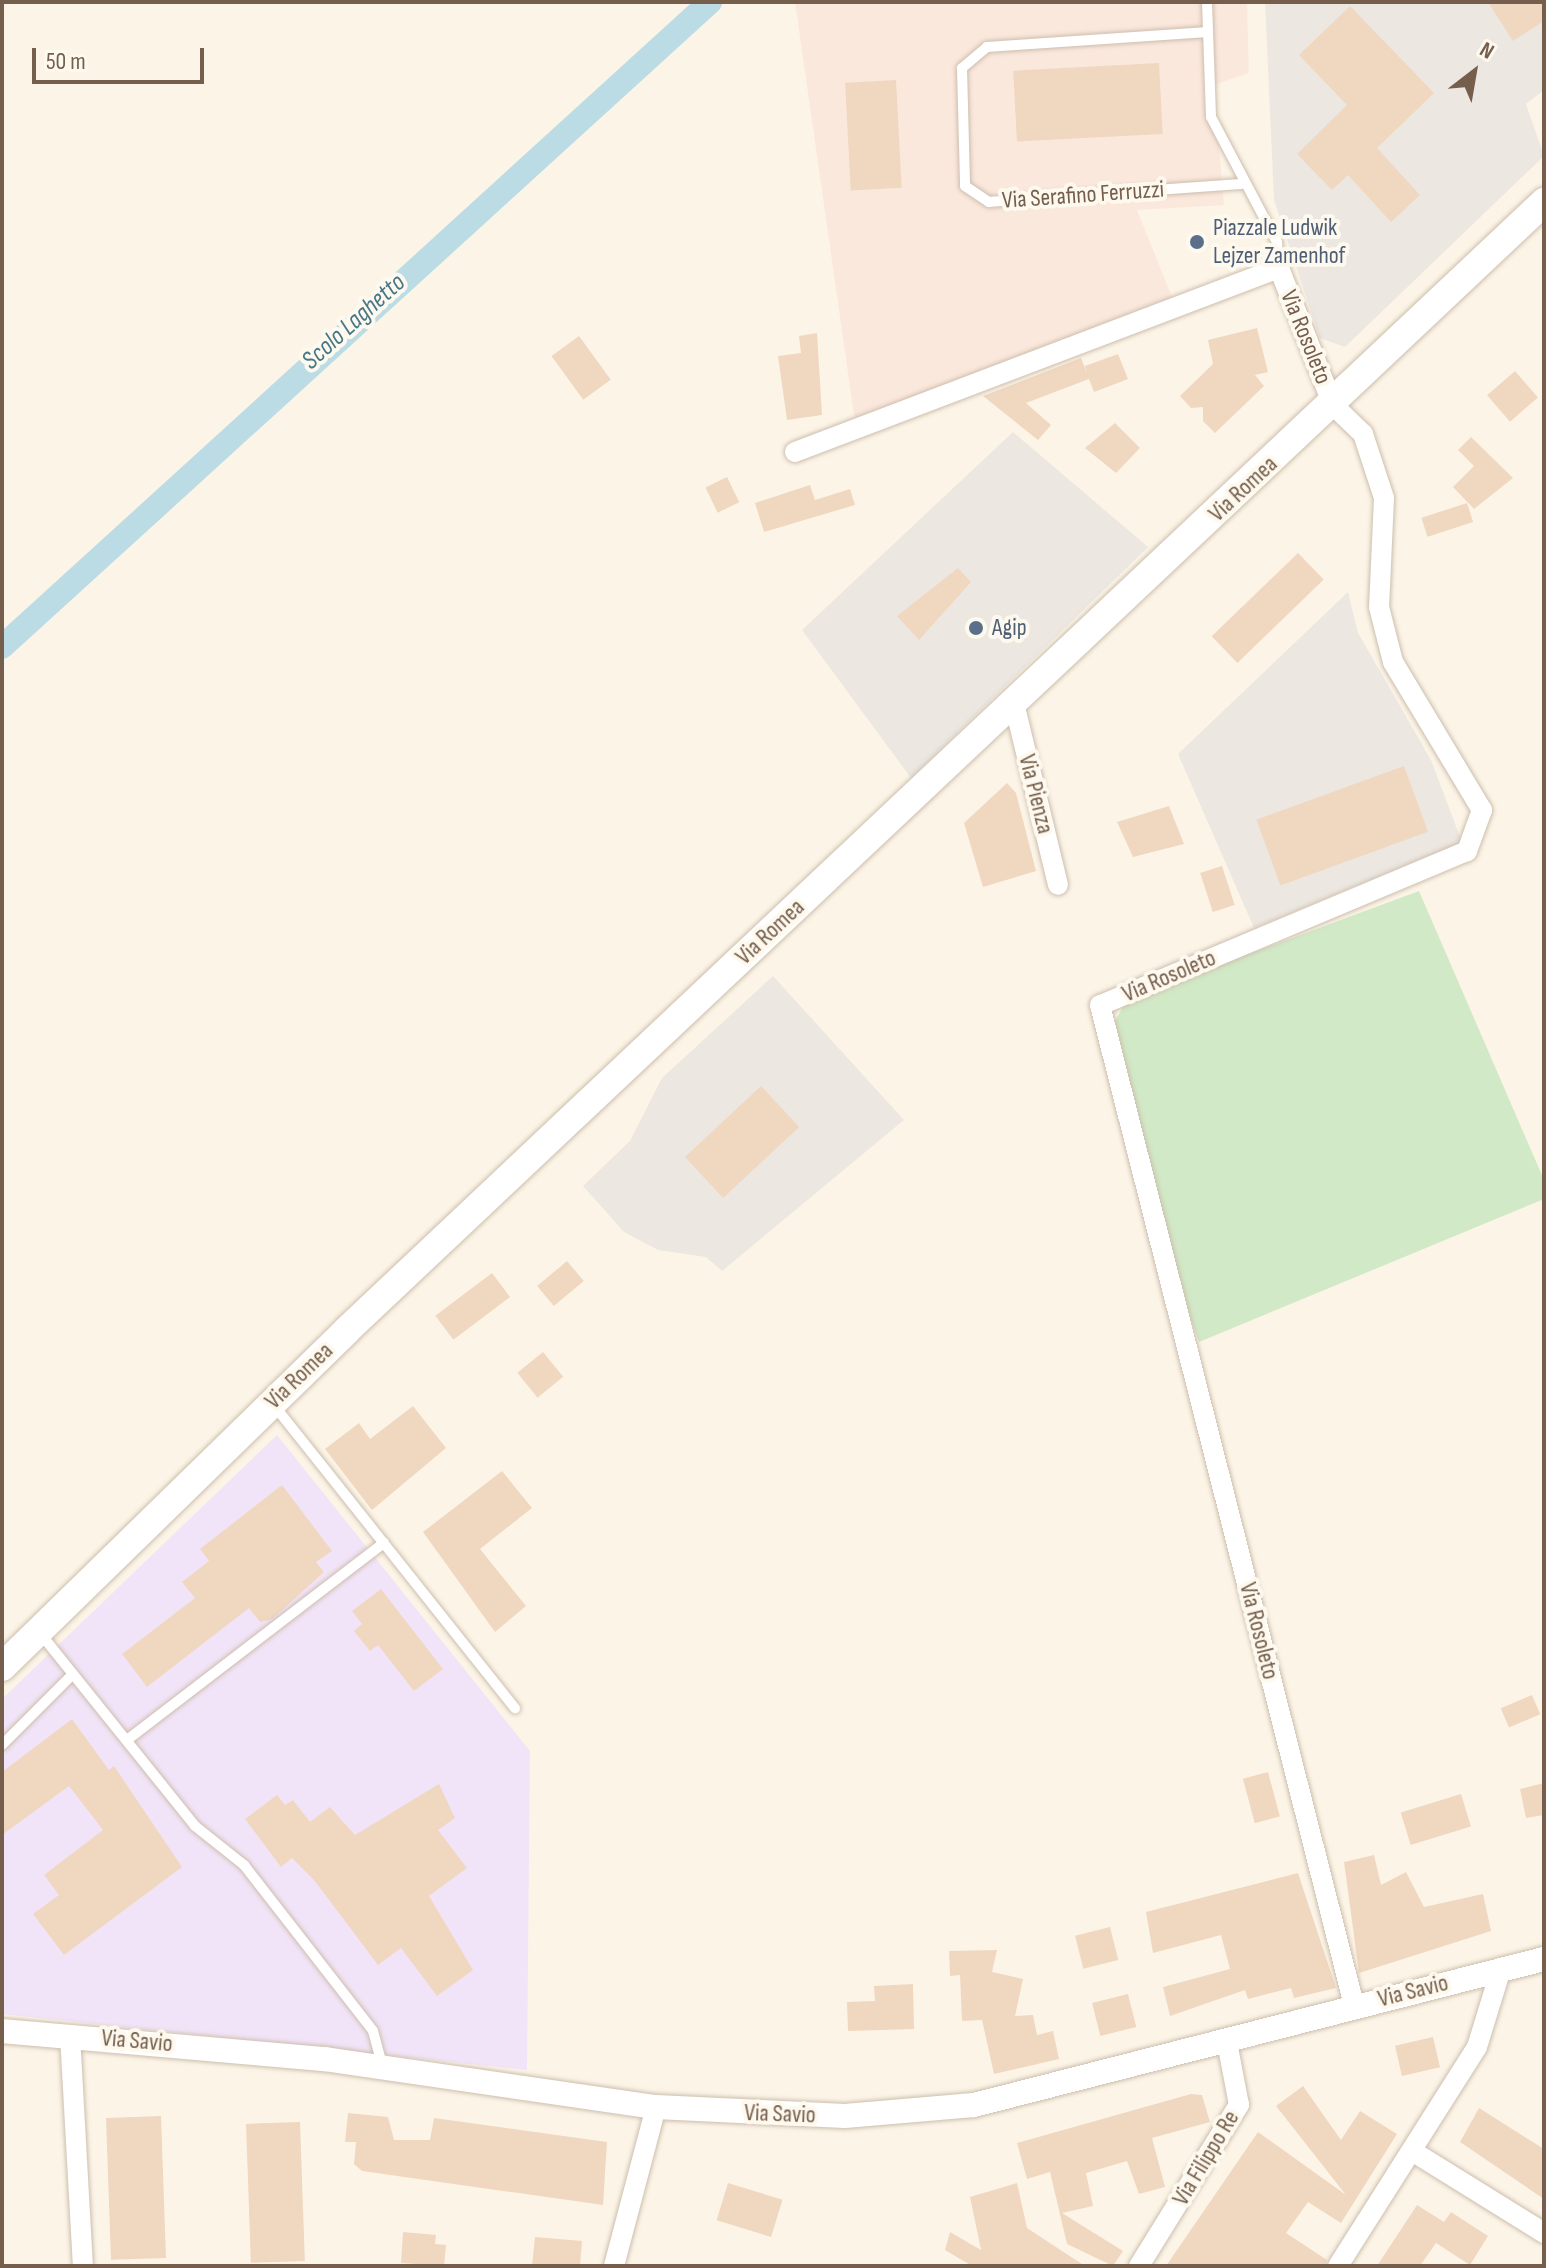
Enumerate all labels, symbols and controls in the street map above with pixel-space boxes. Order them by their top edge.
scale bar [36,32,208,82]
north arrow [1434,32,1514,112]
text: N [1475,36,1499,66]
text: 50 m [46,47,86,76]
street label: Via Serafino Ferruzzi [1001,175,1165,215]
place label: Piazzale Ludwik Lejzer Zamenhof [1213,214,1346,270]
marker: Piazzale Ludwik Lejzer Zamenhof [1188,233,1206,251]
water label: Scolo Laghetto [296,268,412,376]
street label: Via Rosoleto [1274,286,1338,388]
street label: Via Romea [1203,450,1283,528]
place label: Agip [992,614,1027,642]
marker: Agip [967,619,985,637]
street label: Via Pienza [1012,751,1060,837]
street label: Via Romea [730,893,810,971]
street label: Via Rosoleto [1118,943,1220,1009]
street label: Via Romea [259,1337,339,1415]
street label: Via Rosoleto [1233,1580,1285,1682]
street label: Via Savio [1375,1968,1451,2014]
street label: Via Savio [100,2024,174,2058]
street label: Via Savio [744,2098,816,2130]
street label: Via Filippo Re [1166,2105,1246,2211]

